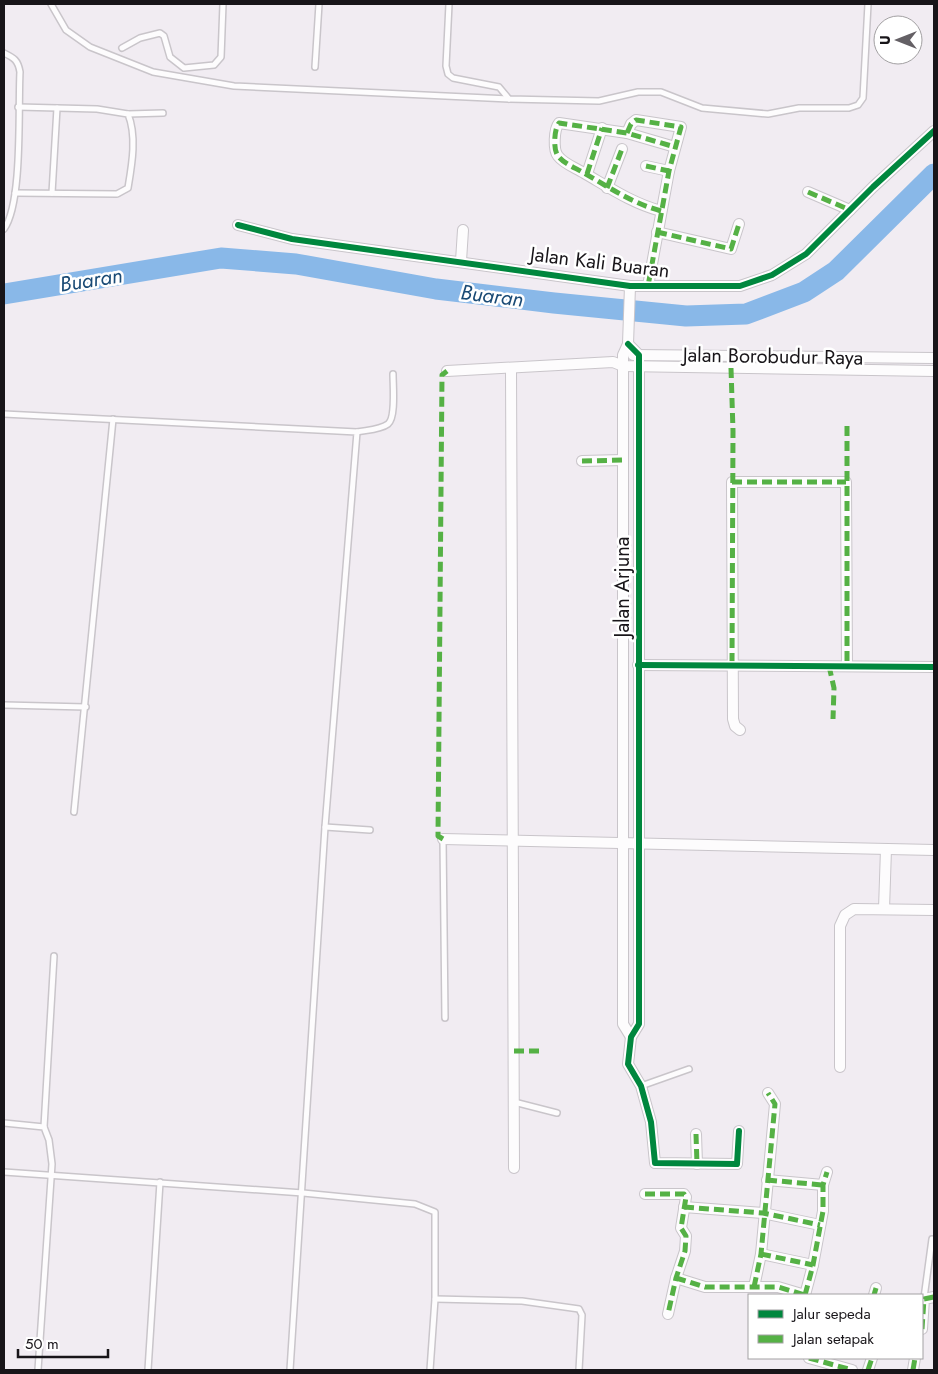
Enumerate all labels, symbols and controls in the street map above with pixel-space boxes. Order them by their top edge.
north arrow [873,15,923,65]
text: U [875,35,895,45]
street label: Jalan Kali Buaran [526,239,671,285]
water label: Buaran [58,260,124,300]
water label: Buaran [459,277,525,315]
street label: Jalan Borobudur Raya [680,340,863,373]
street label: Jalan Arjuna [608,537,637,640]
legend [748,1294,923,1359]
text: Jalur sepeda [791,1303,871,1325]
scale bar [18,1326,108,1358]
text: Jalan setapak [791,1328,874,1350]
text: 50 m [25,1333,59,1355]

